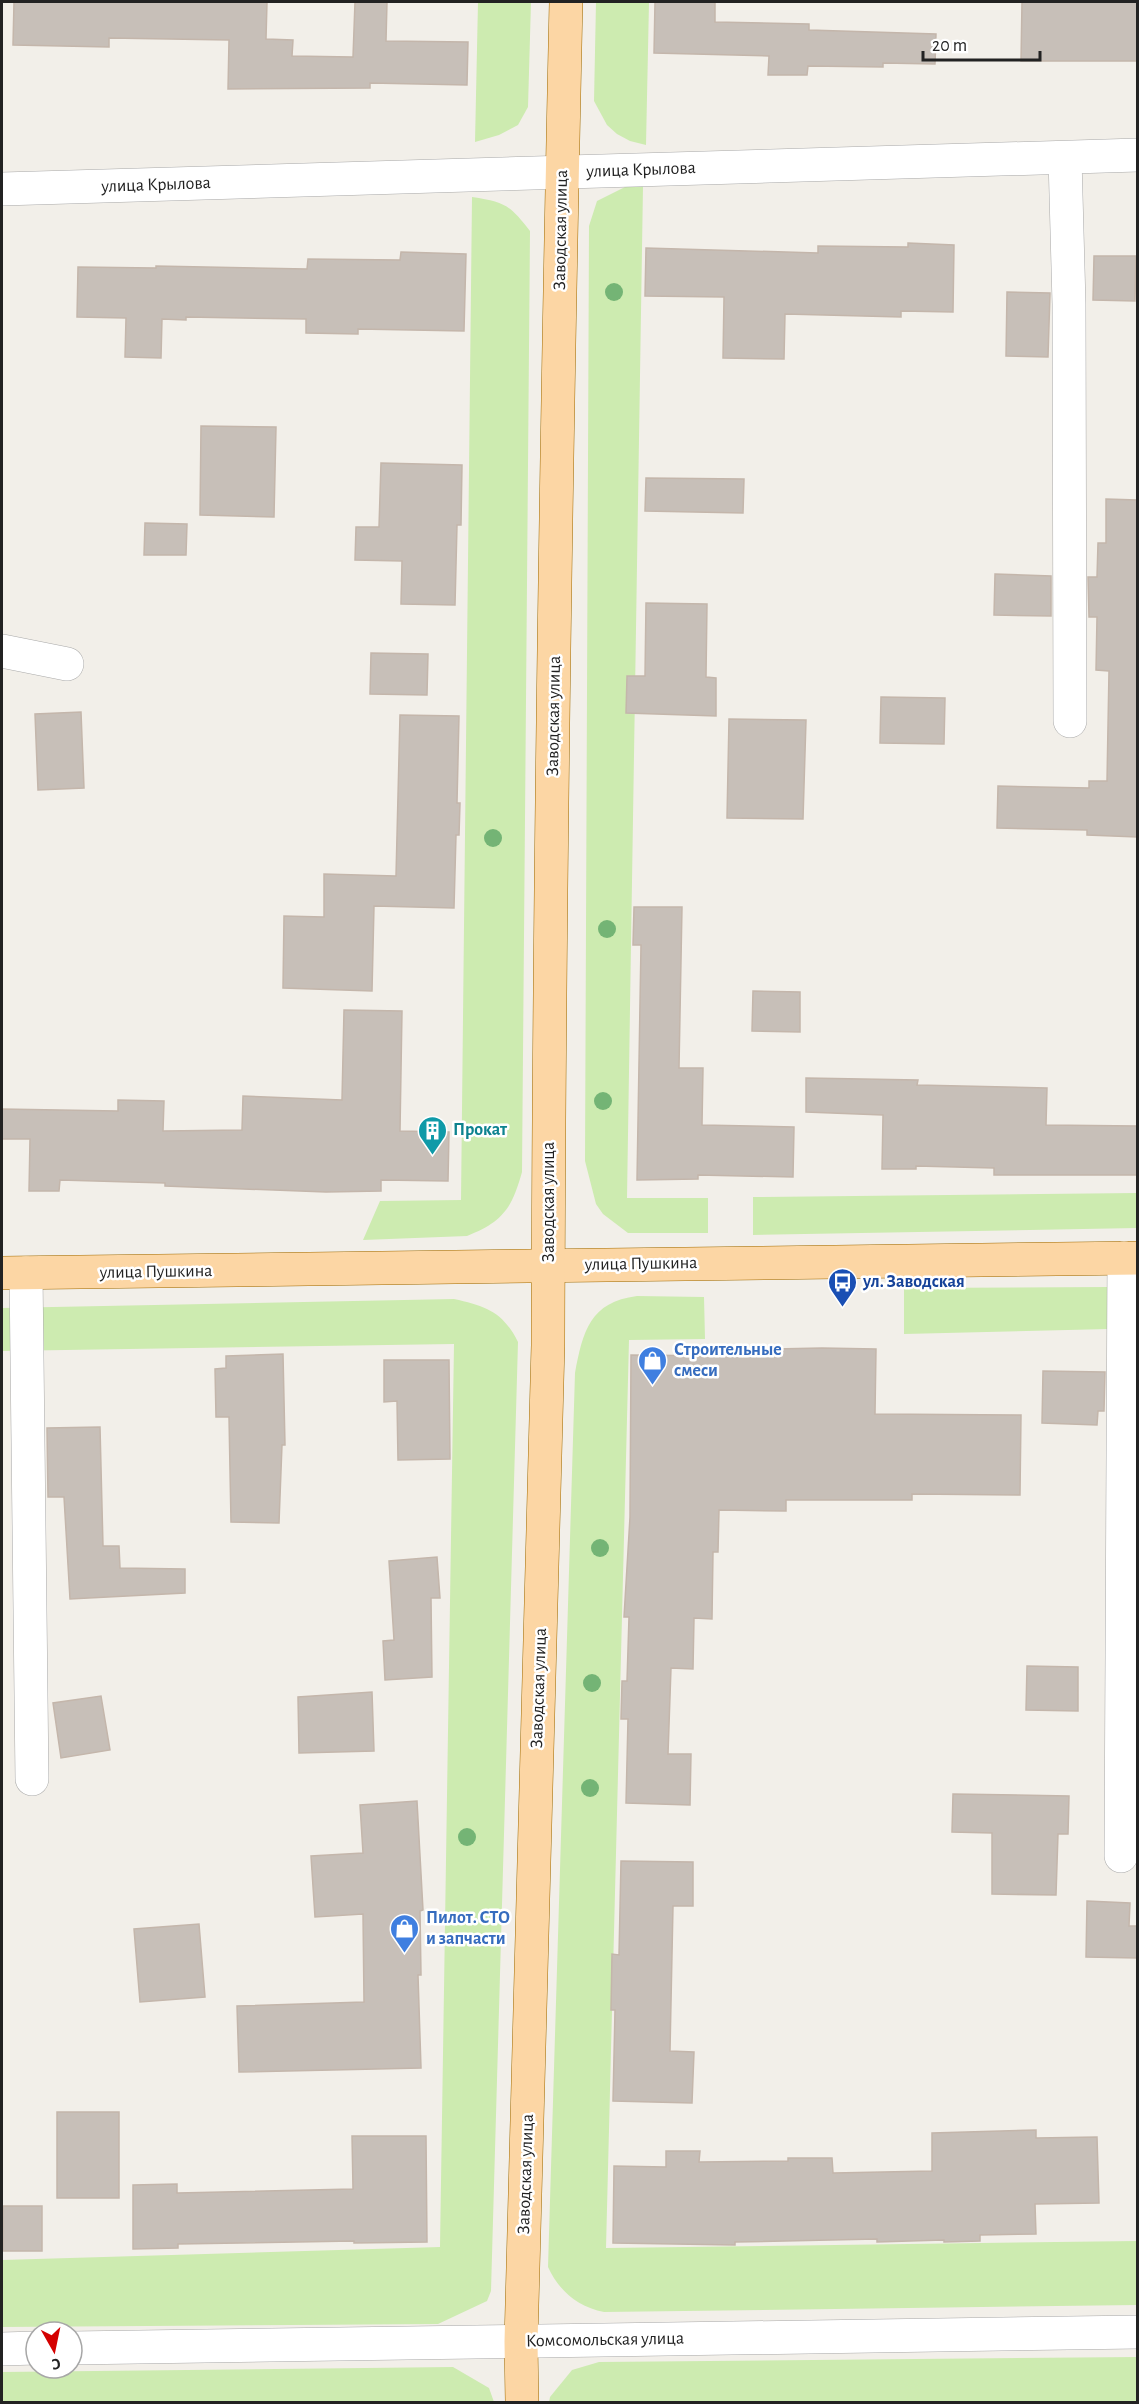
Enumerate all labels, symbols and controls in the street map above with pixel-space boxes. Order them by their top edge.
scale bar [923,24,1040,62]
text: 20 m [932,37,967,55]
street label: улица Крылова [585,159,696,181]
street label: Заводская улица [551,170,571,290]
street label: улица Крылова [100,174,211,196]
street label: Заводская улица [544,656,564,776]
building icon: Прокат [416,1114,448,1156]
place label: Прокат [453,1121,508,1139]
street label: Заводская улица [540,1142,558,1262]
street label: улица Пушкина [583,1254,698,1274]
street label: улица Пушкина [98,1262,213,1282]
bus stop icon: ул. Заводская [826,1266,858,1308]
place label: ул. Заводская [862,1273,965,1291]
place label: Строительные смеси [674,1341,782,1380]
shop icon: Строительные смеси [637,1344,669,1386]
street label: Заводская улица [528,1627,550,1749]
place label: Пилот. СТО и запчасти [426,1909,510,1948]
shop icon: Пилот. СТО и запчасти [389,1912,421,1954]
street label: Заводская улица [515,2113,537,2235]
north arrow [24,2320,84,2380]
street label: Комсомольская улица [526,2330,684,2350]
text: С [50,2355,62,2372]

